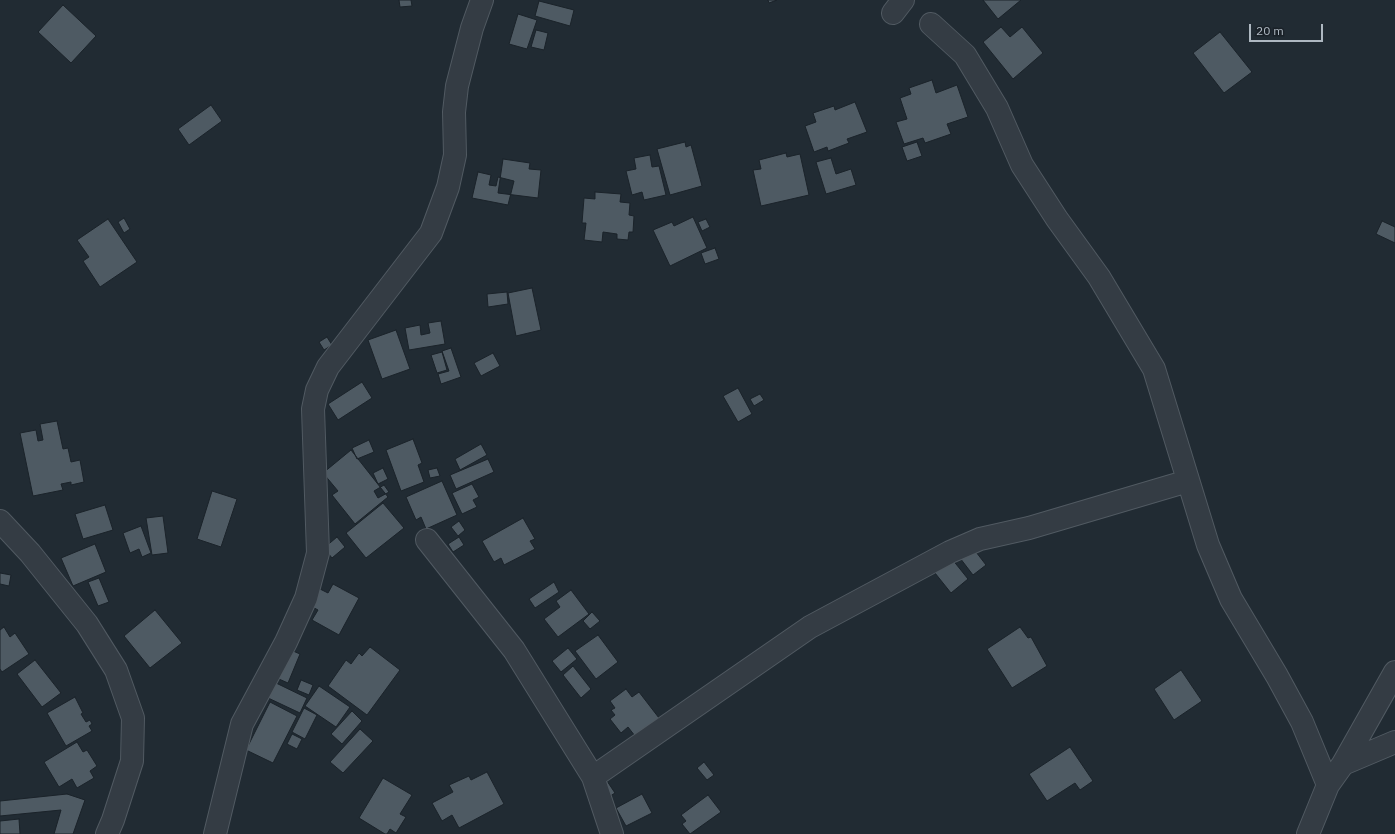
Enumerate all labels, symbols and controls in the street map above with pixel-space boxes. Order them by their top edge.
scale bar [1251,16,1325,42]
text: 20 m [1256,23,1284,38]

